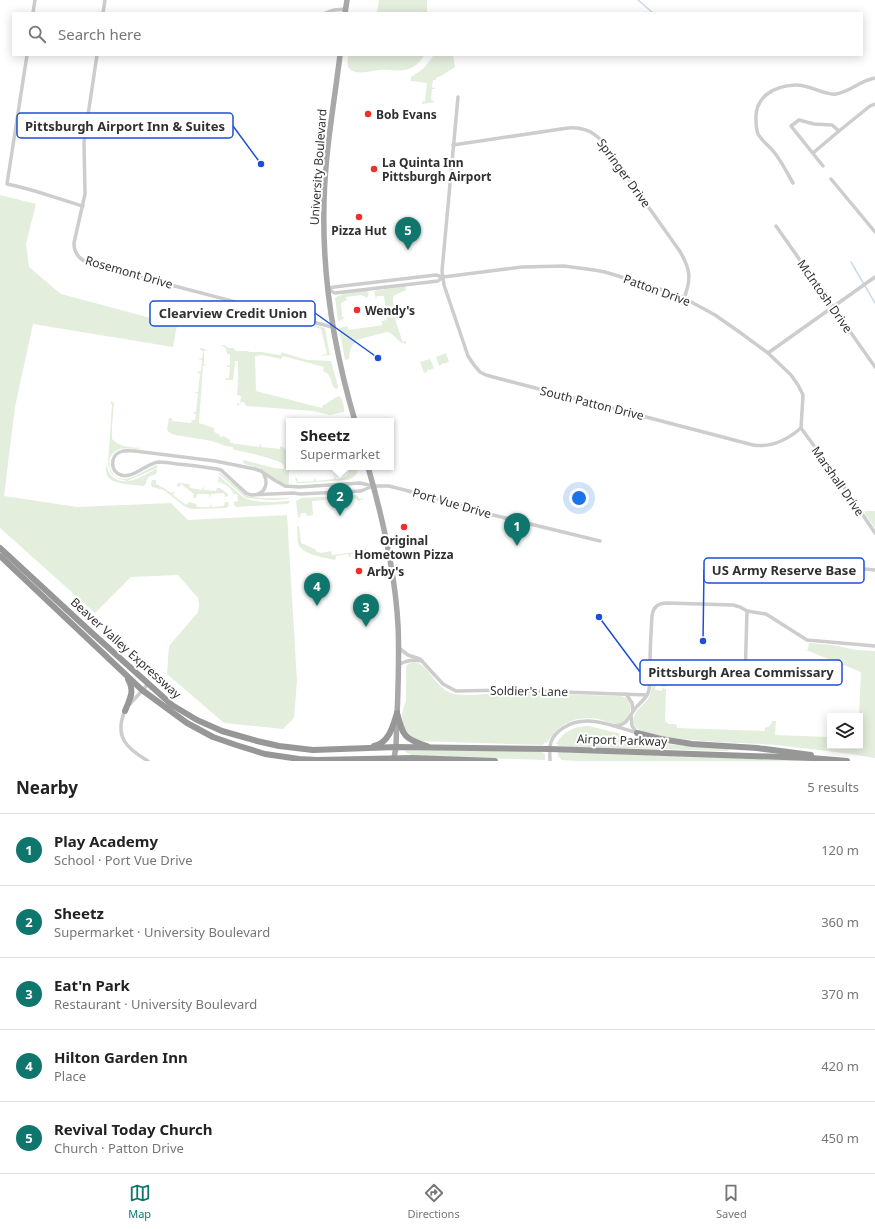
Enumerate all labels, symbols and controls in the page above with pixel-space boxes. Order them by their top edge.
search box [12,12,863,56]
icon: search [26,23,48,45]
text: Search here [58,24,141,44]
place label: Bob Evans [376,106,437,123]
street label: University Boulevard [305,108,331,226]
marker: Bob Evans [363,109,373,119]
callout: Pittsburgh Airport Inn & Suites [17,113,233,138]
text: Pittsburgh Airport Inn & Suites [25,117,225,135]
street label: Springer Drive [593,135,655,211]
place label: La Quinta Inn Pittsburgh Airport [382,154,492,185]
marker: La Quinta Inn Pittsburgh Airport [369,164,379,174]
marker: Pizza Hut [354,212,364,222]
pin: 5 [395,217,421,250]
place label: Pizza Hut [331,222,387,239]
street label: Rosemont Drive [83,251,175,293]
street label: McIntosh Drive [793,256,857,336]
street label: Patton Drive [621,270,693,310]
callout: Clearview Credit Union [150,301,315,326]
place label: Wendy's [365,302,415,319]
text: Clearview Credit Union [159,304,307,322]
marker: Wendy's [352,305,362,315]
street label: South Patton Drive [538,382,646,424]
popup [286,418,394,470]
text: Sheetz [300,425,350,445]
street label: Marshall Drive [808,443,868,519]
text: Supermarket [300,445,380,463]
pin: 2 [327,483,353,516]
street label: Port Vue Drive [411,484,493,522]
your location [569,488,589,508]
pin: 1 [504,513,530,546]
marker: Original Hometown Pizza [399,522,409,532]
place label: Original Hometown Pizza [354,532,454,563]
callout: US Army Reserve Base [704,558,864,583]
text: US Army Reserve Base [712,561,856,579]
place label: Arby's [367,563,404,580]
marker: Arby's [354,566,364,576]
pin: 4 [304,573,330,606]
street label: Beaver Valley Expressway [67,594,186,703]
pin: 3 [353,594,379,627]
callout: Pittsburgh Area Commissary [640,660,842,685]
text: Pittsburgh Area Commissary [648,663,834,681]
street label: Soldier's Lane [490,682,568,700]
map controls [827,713,863,749]
button: layers [827,713,863,749]
street label: Airport Parkway [577,730,668,750]
text: Nearby [16,776,78,799]
text: 5 results [807,778,859,796]
text: Play Academy [54,831,158,851]
text: 1 [25,841,33,859]
text: 120 m [821,841,859,859]
text: School · Port Vue Drive [54,851,192,869]
text: Sheetz [54,903,104,923]
text: 2 [25,913,33,931]
text: 360 m [821,913,859,931]
text: Supermarket · University Boulevard [54,923,270,941]
text: Eat'n Park [54,975,130,995]
text: 3 [25,985,33,1003]
text: 370 m [821,985,859,1003]
text: Restaurant · University Boulevard [54,995,257,1013]
text: Hilton Garden Inn [54,1047,188,1067]
text: 4 [25,1057,33,1075]
text: 420 m [821,1057,859,1075]
text: Place [54,1067,86,1085]
text: Revival Today Church [54,1119,212,1139]
text: 5 [25,1129,33,1147]
text: 450 m [821,1129,859,1147]
text: Church · Patton Drive [54,1139,184,1157]
tab: Map [128,1182,151,1221]
tab: Directions [407,1182,460,1221]
tab: Saved [716,1182,747,1221]

